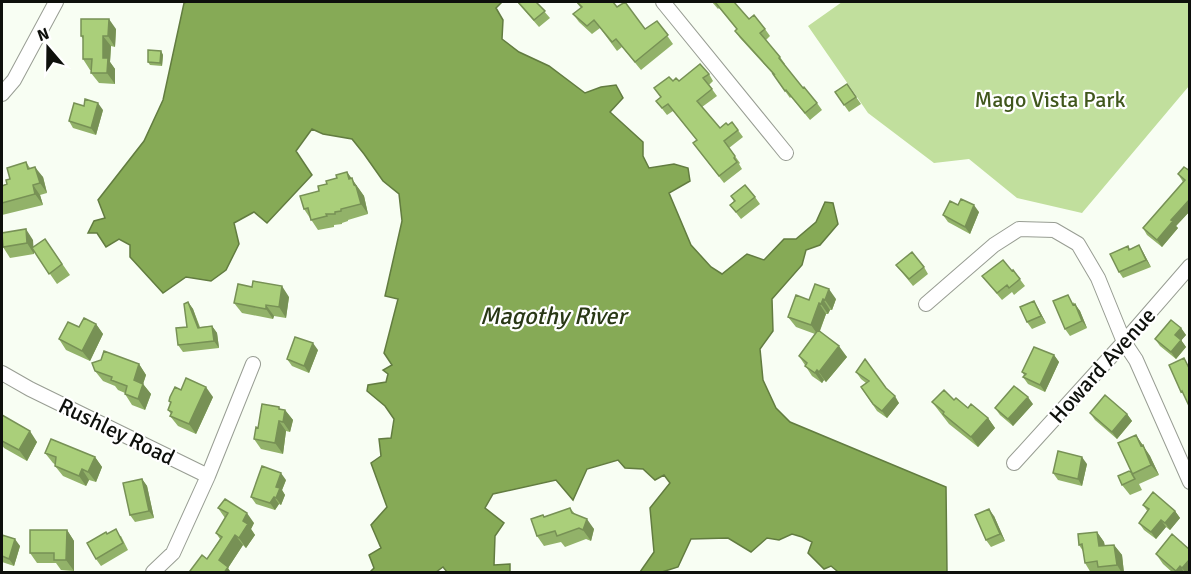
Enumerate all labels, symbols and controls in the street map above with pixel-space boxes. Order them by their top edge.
north arrow [18,18,78,78]
text: N [35,24,52,46]
park label: Mago Vista Park [975,86,1125,113]
water label: Magothy River [480,301,629,331]
street label: Howard Avenue [1043,302,1161,429]
street label: Rushley Road [54,392,179,471]

